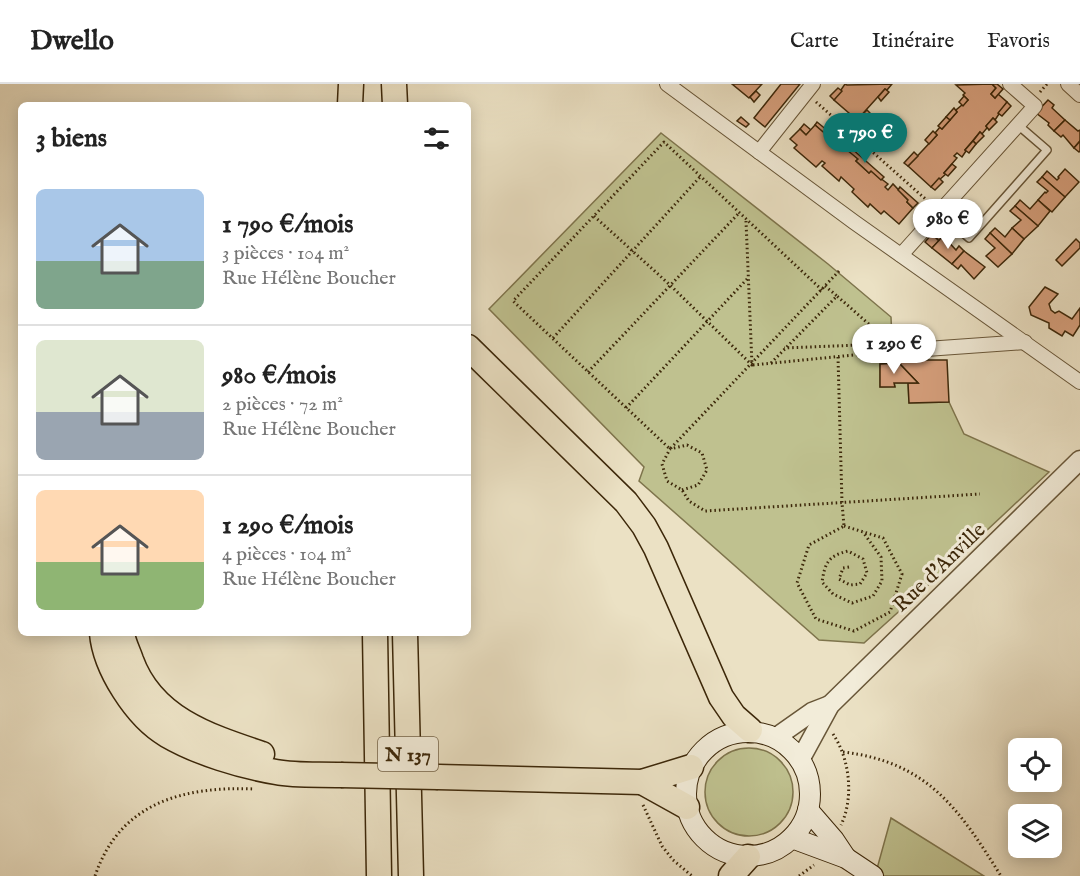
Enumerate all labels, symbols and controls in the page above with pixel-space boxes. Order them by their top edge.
text: Dwello [30,24,114,59]
text: Carte [790,28,839,55]
text: Itinéraire [872,28,954,55]
text: Favoris [987,28,1050,55]
pin: 1 790 € [810,113,920,164]
text: 1 790 € [837,120,893,145]
text: 3 biens [36,122,107,155]
icon: filters [420,122,453,155]
pin: 980 € [906,199,990,250]
text: 980 € [927,206,969,231]
text: 1 790 €/mois [222,208,353,241]
icon: home [84,213,156,285]
text: 3 pièces · 104 m² [222,241,349,266]
text: Rue Hélène Boucher [222,266,396,291]
pin: 1 290 € [839,324,949,375]
text: 1 290 € [866,331,922,356]
text: 980 €/mois [222,359,336,392]
icon: home [84,364,156,436]
text: 2 pièces · 72 m² [222,392,343,417]
text: Rue Hélène Boucher [222,417,396,442]
text: 1 290 €/mois [222,509,353,542]
icon: home [84,514,156,586]
street label: Rue d'Anville [888,517,992,619]
text: 4 pièces · 104 m² [222,542,352,567]
text: Rue Hélène Boucher [222,567,396,592]
road number: N 137 [378,737,438,771]
map controls [1008,738,1062,858]
button: locate [1008,738,1062,792]
button: layers [1008,804,1062,858]

